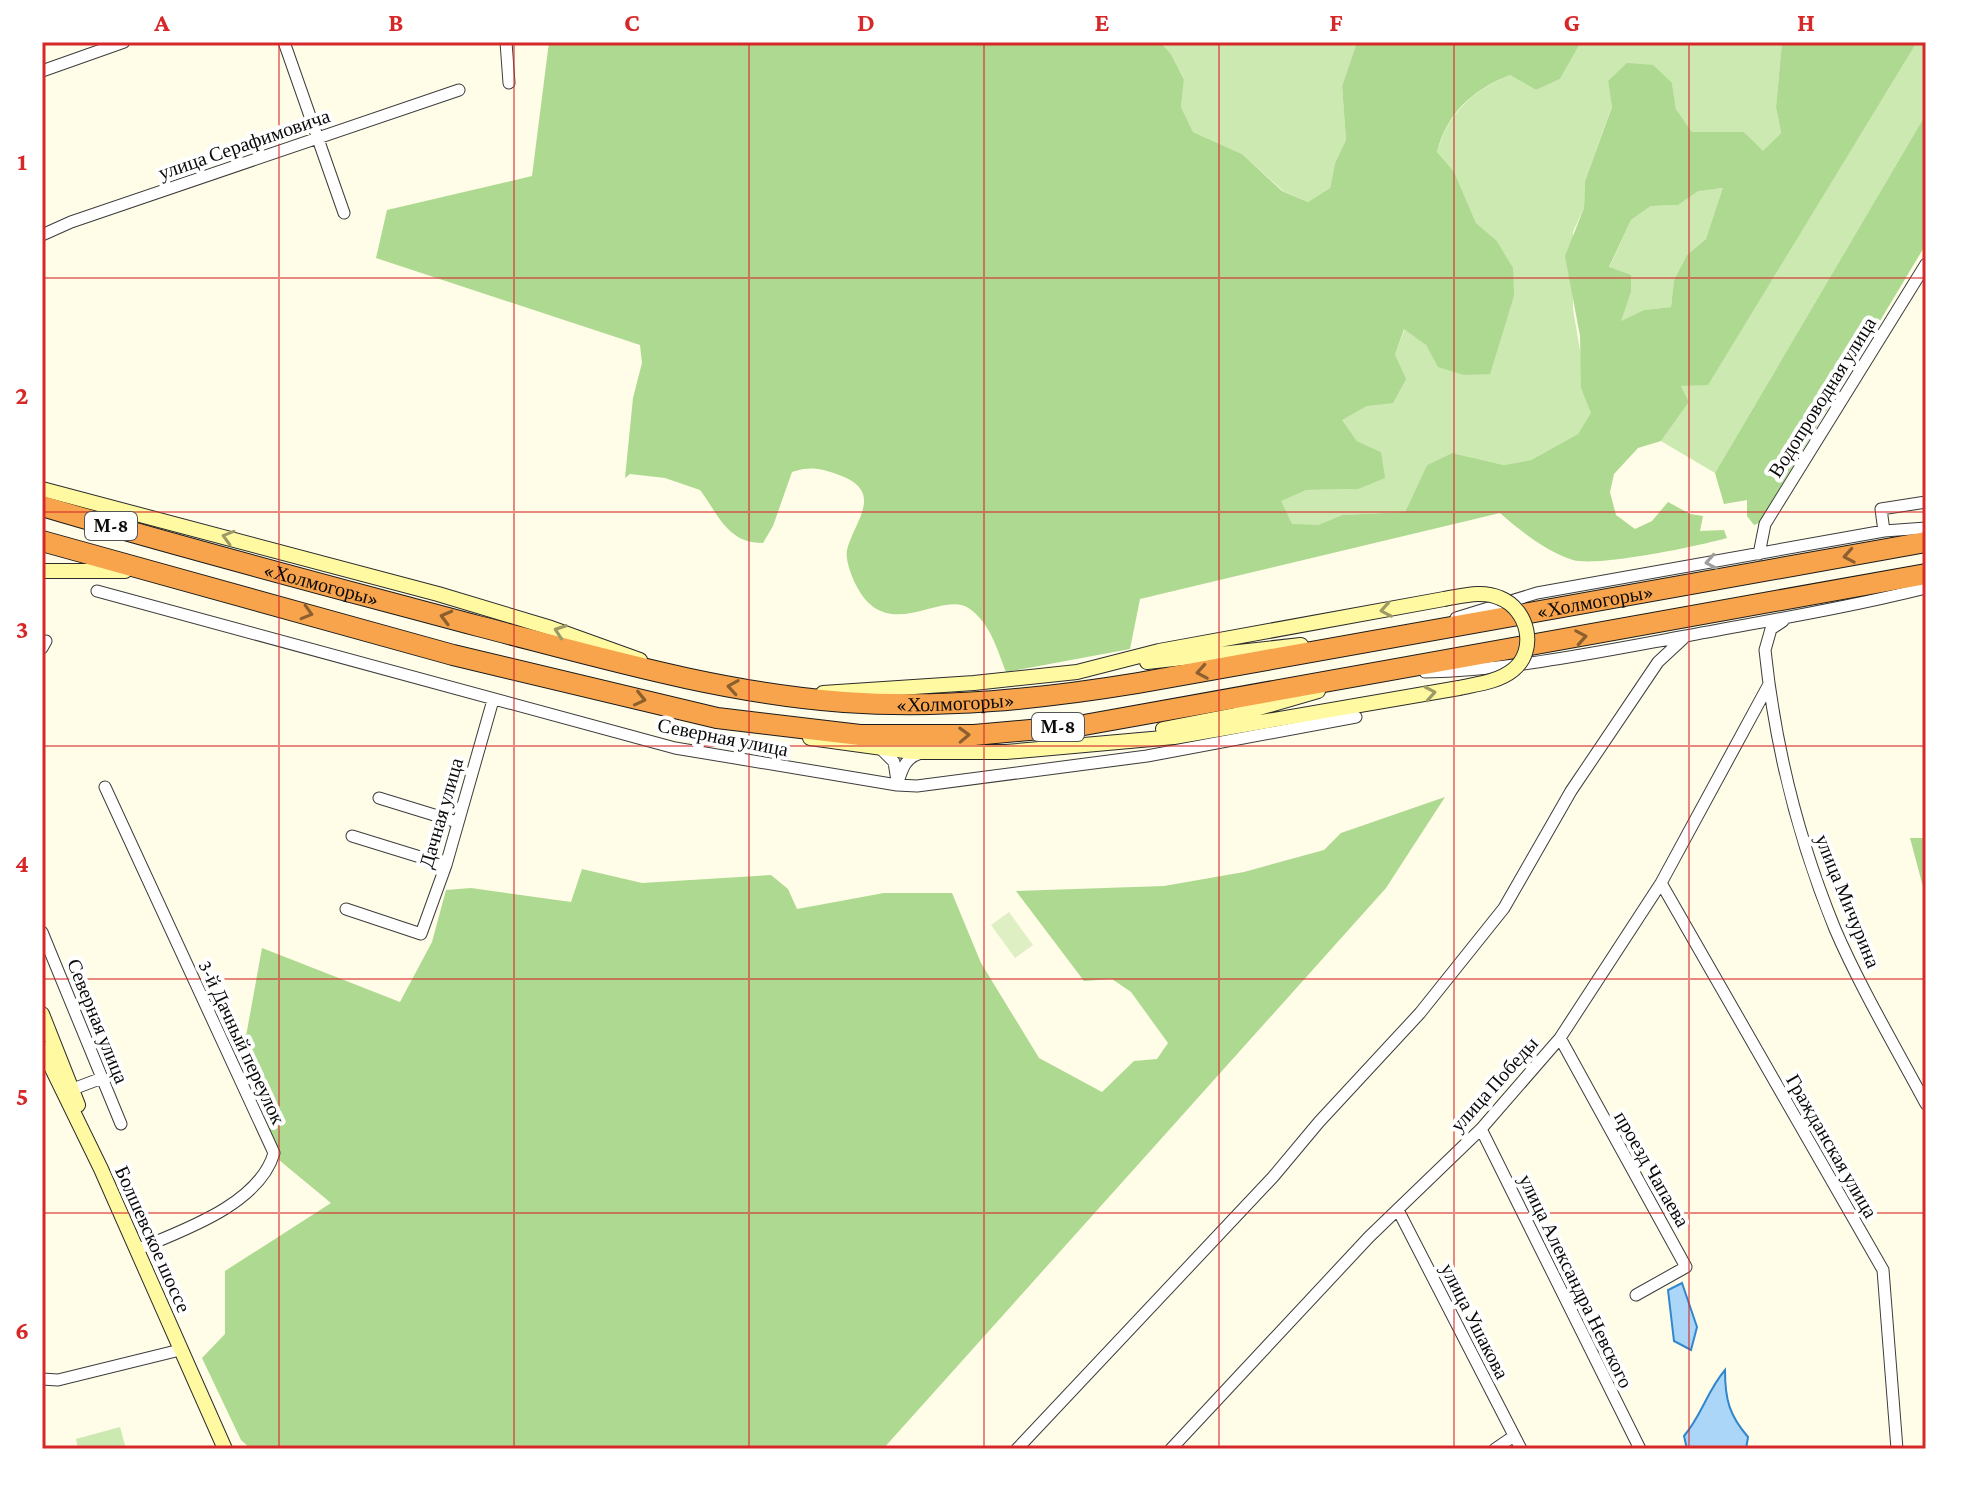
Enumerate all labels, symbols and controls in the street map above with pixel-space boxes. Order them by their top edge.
text: A [153,8,170,37]
text: B [388,8,404,37]
text: C [624,8,640,37]
text: D [857,8,875,37]
text: E [1095,8,1110,37]
text: F [1329,8,1343,37]
text: G [1564,8,1580,37]
text: H [1797,8,1815,37]
street label: улица Серафимовича [155,104,333,185]
text: 1 [17,147,27,176]
street label: Водопроводная улица [1764,313,1881,482]
text: 2 [15,381,29,410]
road number: М-8 [85,512,137,540]
one-way arrow [222,530,236,546]
one-way arrow [1843,547,1856,564]
one-way arrow [1704,552,1718,569]
street label: «Холмогоры» [261,558,382,610]
street label: «Холмогоры» [1535,580,1655,623]
one-way arrow [1379,600,1393,617]
one-way arrow [299,604,313,620]
one-way arrow [440,610,454,627]
text: 3 [16,615,28,644]
one-way arrow [553,624,567,640]
one-way arrow [1574,630,1587,647]
one-way arrow [1195,662,1209,679]
one-way arrow [727,680,740,697]
one-way arrow [1423,685,1437,702]
street label: «Холмогоры» [896,688,1015,715]
one-way arrow [632,690,646,707]
road number: М-8 [1032,713,1084,741]
street label: Северная улица [656,714,790,761]
one-way arrow [958,727,971,744]
street label: Дачная улица [415,755,468,871]
street label: улица Мичурина [1810,831,1885,971]
text: 4 [15,849,29,878]
street label: Северная улица [62,955,133,1087]
street label: 3-й Дачный переулок [193,957,290,1128]
street label: улица Победы [1446,1032,1543,1137]
street label: Гражданская улица [1781,1070,1882,1222]
text: 5 [16,1082,28,1111]
street label: проезд Чапаева [1609,1107,1694,1231]
street label: Болшевское шоссе [111,1162,195,1316]
street label: улица Александра Невского [1514,1171,1637,1392]
street label: улица Ушакова [1436,1260,1514,1383]
text: 6 [15,1316,29,1345]

